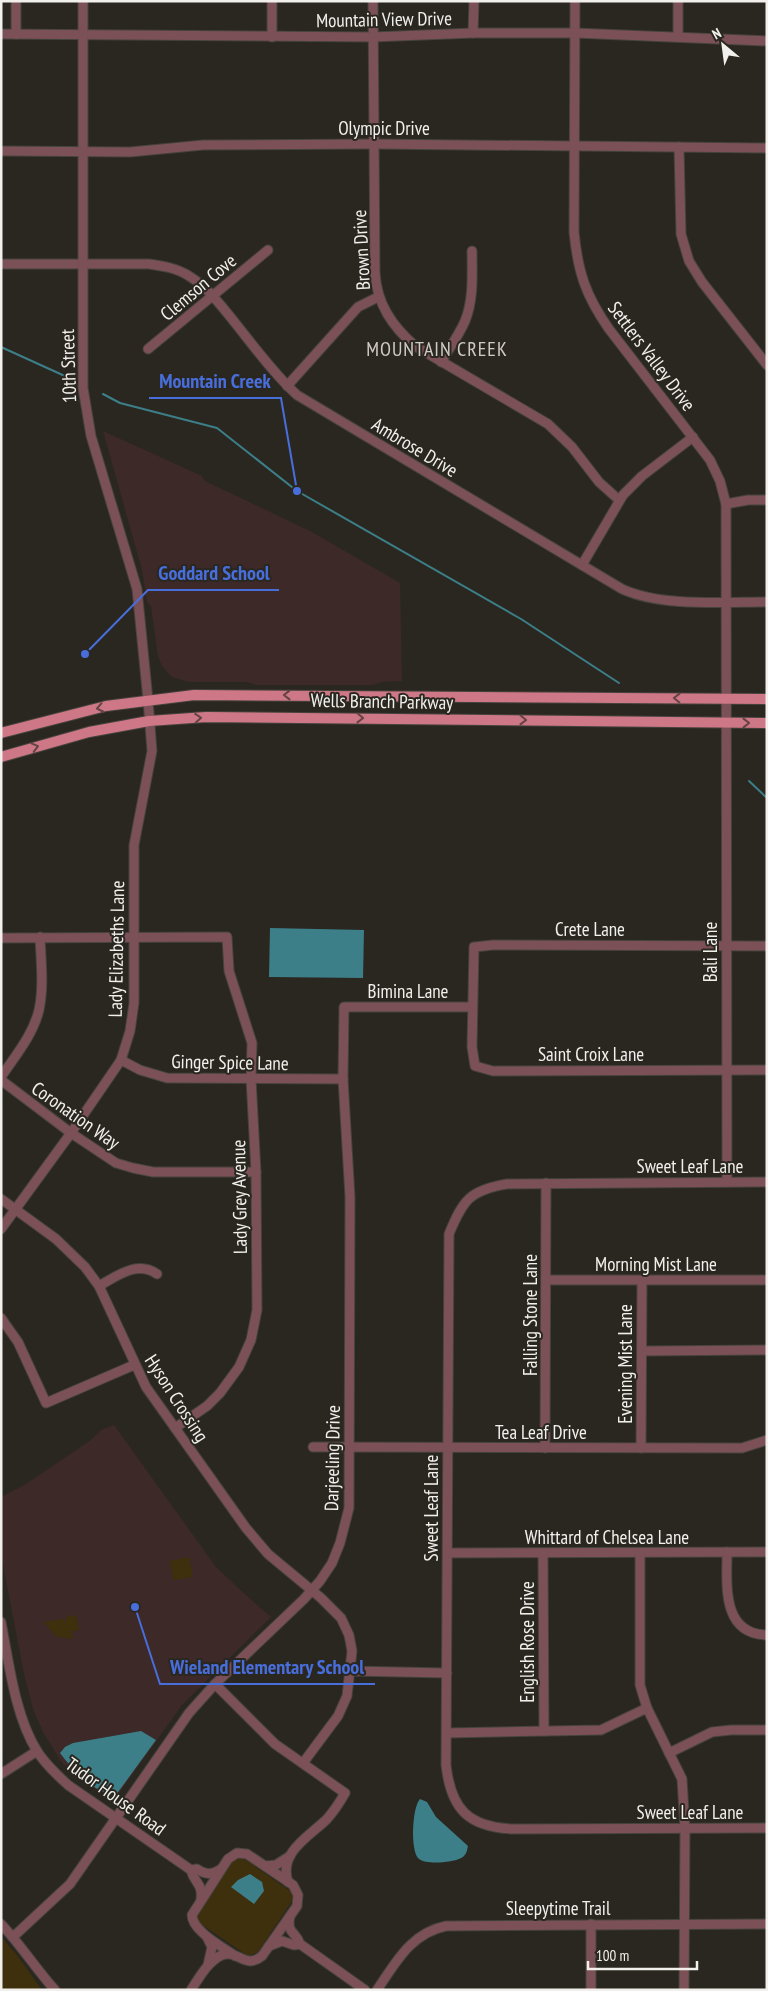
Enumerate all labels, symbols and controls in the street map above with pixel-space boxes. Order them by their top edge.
street label: Mountain View Drive [316,6,452,32]
north arrow [698,20,748,70]
text: N [709,24,724,43]
street label: Olympic Drive [338,116,430,140]
street label: Brown Drive [347,209,375,291]
street label: Clemson Cove [155,248,241,326]
street label: Settlers Valley Drive [603,296,701,416]
street label: 10th Street [55,328,81,403]
district label: MOUNTAIN CREEK [366,336,508,362]
callout: Mountain Creek [149,363,281,398]
text: Mountain Creek [159,368,272,394]
street label: Ambrose Drive [368,412,462,482]
callout: Goddard School [148,555,279,590]
text: Goddard School [158,560,270,586]
street label: Wells Branch Parkway [310,688,454,714]
one-way arrow [283,690,290,700]
one-way arrow [673,693,680,703]
one-way arrow [95,702,104,713]
one-way arrow [194,712,202,723]
one-way arrow [356,713,364,723]
one-way arrow [519,715,527,725]
one-way arrow [742,718,750,728]
one-way arrow [30,743,39,753]
street label: Lady Elizabeths Lane [103,880,129,1018]
street label: Crete Lane [555,917,625,941]
street label: Bali Lane [698,922,722,982]
street label: Bimina Lane [368,979,449,1003]
street label: Saint Croix Lane [538,1042,644,1066]
street label: Ginger Spice Lane [171,1049,289,1075]
street label: Coronation Way [27,1076,125,1155]
street label: Lady Grey Avenue [226,1139,252,1254]
street label: Sweet Leaf Lane [637,1154,744,1178]
street label: Morning Mist Lane [595,1252,717,1276]
street label: Falling Stone Lane [518,1254,542,1376]
street label: Evening Mist Lane [613,1304,637,1424]
street label: Hyson Crossing [140,1350,214,1446]
street label: Darjeeling Drive [319,1405,345,1511]
street label: Tea Leaf Drive [495,1420,587,1444]
street label: Sweet Leaf Lane [419,1454,443,1561]
street label: Whittard of Chelsea Lane [525,1525,689,1549]
street label: English Rose Drive [515,1581,539,1703]
callout: Wieland Elementary School [160,1649,375,1684]
text: Wieland Elementary School [169,1654,364,1680]
street label: Tudor House Road [61,1752,171,1840]
street label: Sweet Leaf Lane [637,1800,744,1824]
street label: Sleepytime Trail [506,1896,611,1920]
scale bar [588,1938,697,1970]
text: 100 m [596,1946,629,1965]

